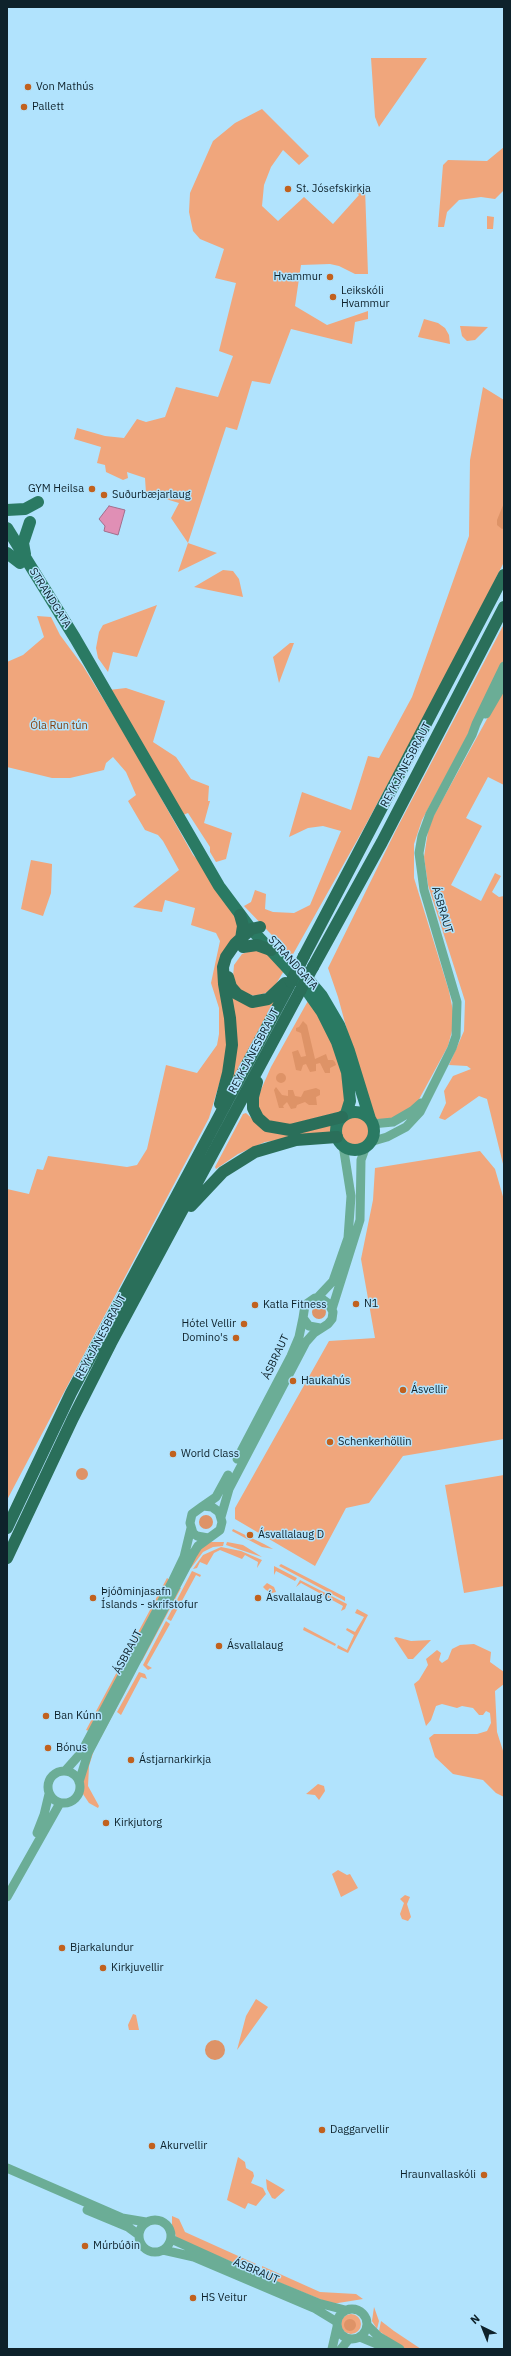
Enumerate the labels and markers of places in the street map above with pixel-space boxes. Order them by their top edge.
place label: Von Mathús [36,80,94,94]
marker: Von Mathús [23,82,33,92]
place label: Pallett [32,100,64,114]
marker: Pallett [19,102,29,112]
place label: St. Jósefskirkja [296,182,371,196]
marker: St. Jósefskirkja [283,184,293,194]
place label: Hvammur [274,270,322,284]
marker: Hvammur [325,272,335,282]
place label: Leikskóli Hvammur [341,284,389,310]
marker: Leikskóli Hvammur [328,292,338,302]
place label: GYM Heilsa [28,482,84,496]
marker: GYM Heilsa [87,484,97,494]
place label: Suðurbæjarlaug [112,488,190,502]
marker: Suðurbæjarlaug [99,490,109,500]
place label: N1 [364,1297,378,1311]
place label: Katla Fitness [263,1298,327,1312]
marker: N1 [351,1299,361,1309]
marker: Katla Fitness [250,1300,260,1310]
place label: Hótel Vellir [181,1317,236,1331]
marker: Hótel Vellir [239,1319,249,1329]
place label: Domino's [182,1331,228,1345]
marker: Domino's [231,1333,241,1343]
place label: Haukahús [301,1374,350,1388]
marker: Haukahús [288,1376,298,1386]
place label: Ásvellir [411,1383,447,1397]
marker: Ásvellir [398,1385,408,1395]
place label: Schenkerhöllin [338,1435,411,1449]
marker: Schenkerhöllin [325,1437,335,1447]
place label: World Class [181,1447,239,1461]
marker: World Class [168,1449,178,1459]
place label: Ásvallalaug D [258,1528,324,1542]
marker: Ásvallalaug D [245,1530,255,1540]
place label: Þjóðminjasafn Íslands - skrifstofur [101,1585,198,1611]
place label: Ásvallalaug C [266,1591,332,1605]
marker: Þjóðminjasafn Íslands - skrifstofur [88,1593,98,1603]
marker: Ásvallalaug C [253,1593,263,1603]
place label: Ásvallalaug [227,1639,283,1653]
marker: Ásvallalaug [214,1641,224,1651]
place label: Ban Kúnn [54,1709,102,1723]
marker: Ban Kúnn [41,1711,51,1721]
place label: Bónus [56,1741,87,1755]
marker: Bónus [43,1743,53,1753]
place label: Ástjarnarkirkja [139,1753,211,1767]
marker: Ástjarnarkirkja [126,1755,136,1765]
place label: Kirkjutorg [114,1816,162,1830]
marker: Kirkjutorg [101,1818,111,1828]
place label: Bjarkalundur [70,1941,134,1955]
marker: Bjarkalundur [57,1943,67,1953]
place label: Kirkjuvellir [111,1961,164,1975]
marker: Kirkjuvellir [98,1963,108,1973]
place label: Daggarvellir [330,2123,389,2137]
marker: Daggarvellir [317,2125,327,2135]
place label: Akurvellir [160,2139,207,2153]
marker: Akurvellir [147,2141,157,2151]
place label: Hraunvallaskóli [400,2168,476,2182]
marker: Hraunvallaskóli [479,2170,489,2180]
place label: Múrbúðin [93,2239,140,2253]
marker: Múrbúðin [80,2241,90,2251]
place label: HS Veitur [201,2291,247,2305]
marker: HS Veitur [188,2293,198,2303]

